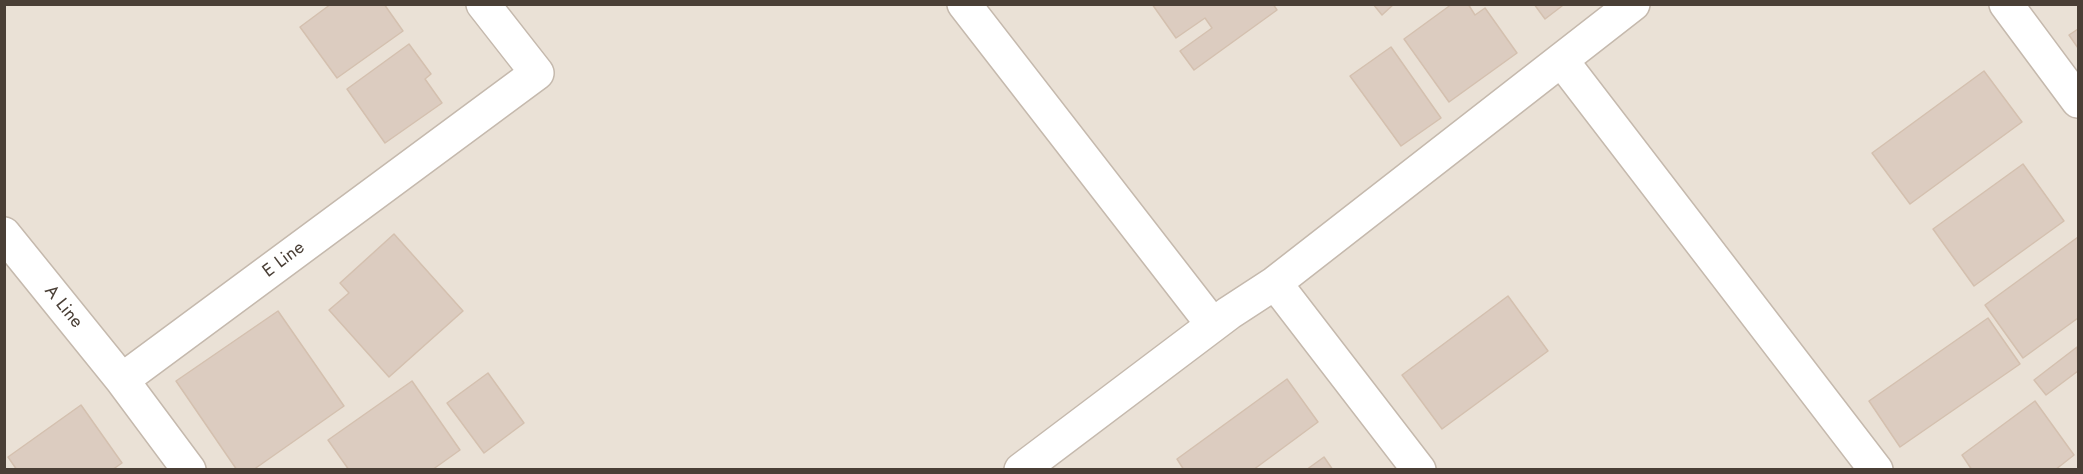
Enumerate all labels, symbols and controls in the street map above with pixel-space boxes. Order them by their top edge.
street label: E Line [259,237,309,283]
street label: A Line [39,281,87,333]

